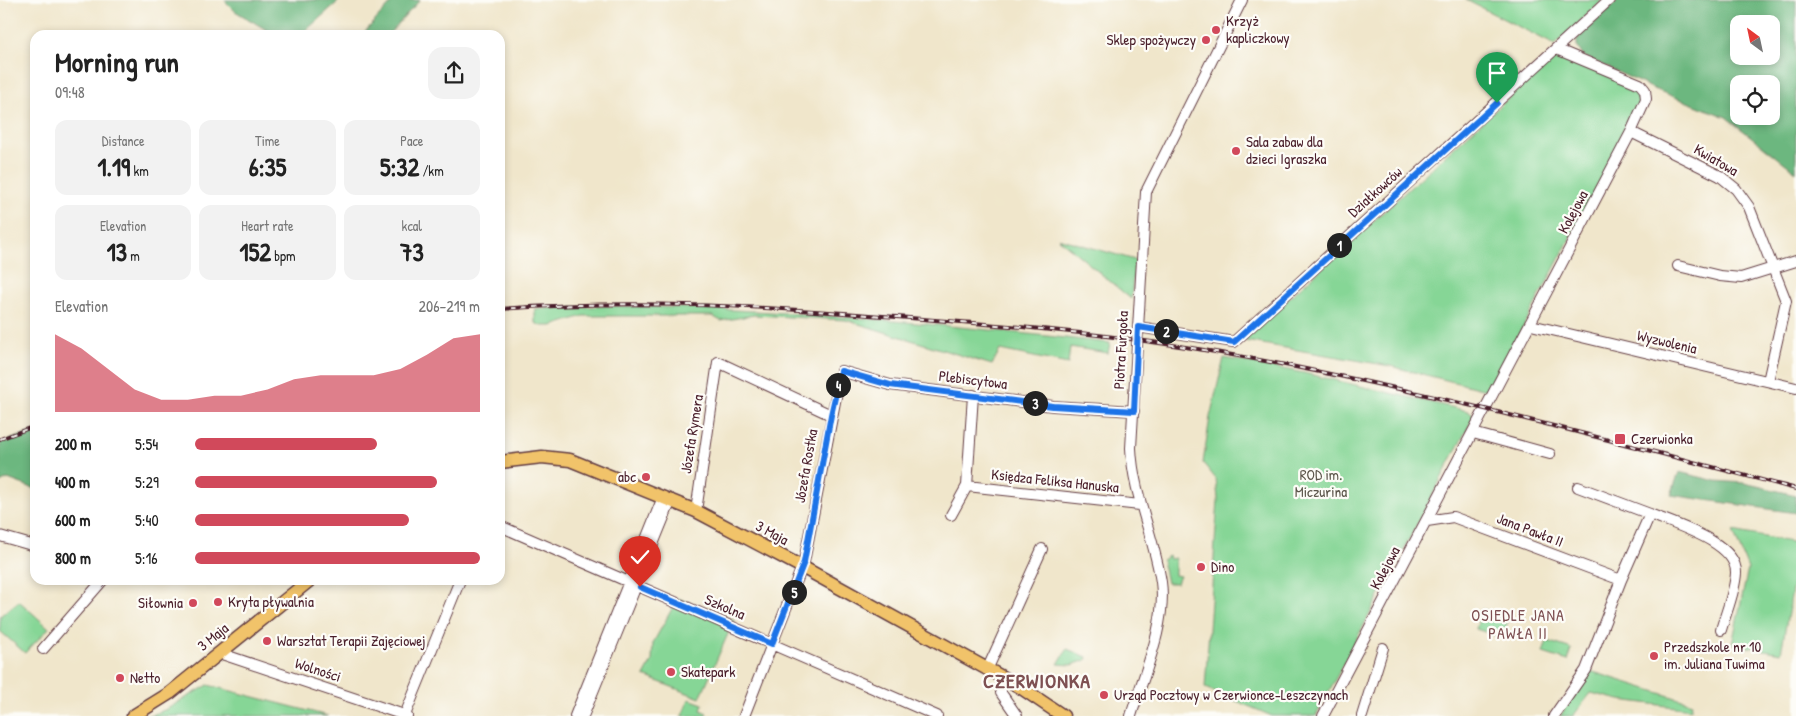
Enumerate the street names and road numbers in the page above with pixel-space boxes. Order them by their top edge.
street label: Kwiatowa [1690,138,1742,181]
street label: Działkowców [1343,162,1406,222]
street label: Kolejowa [1552,186,1593,237]
street label: Piotra Furgoła [1108,310,1133,390]
street label: Wyzwolenia [1635,324,1699,359]
street label: Plebiscytowa [938,365,1009,394]
street label: Józefa Rymera [675,393,708,475]
street label: Józefa Rostka [789,427,822,504]
street label: Księdza Feliksa Hanuska [990,463,1120,498]
street label: Jana Pawła II [1494,507,1566,552]
street label: 3 Maja [752,515,792,550]
street label: Kolejowa [1364,542,1405,593]
street label: Szkolna [702,589,749,624]
street label: 3 Maja [193,618,233,656]
street label: Wolności [293,652,344,687]

